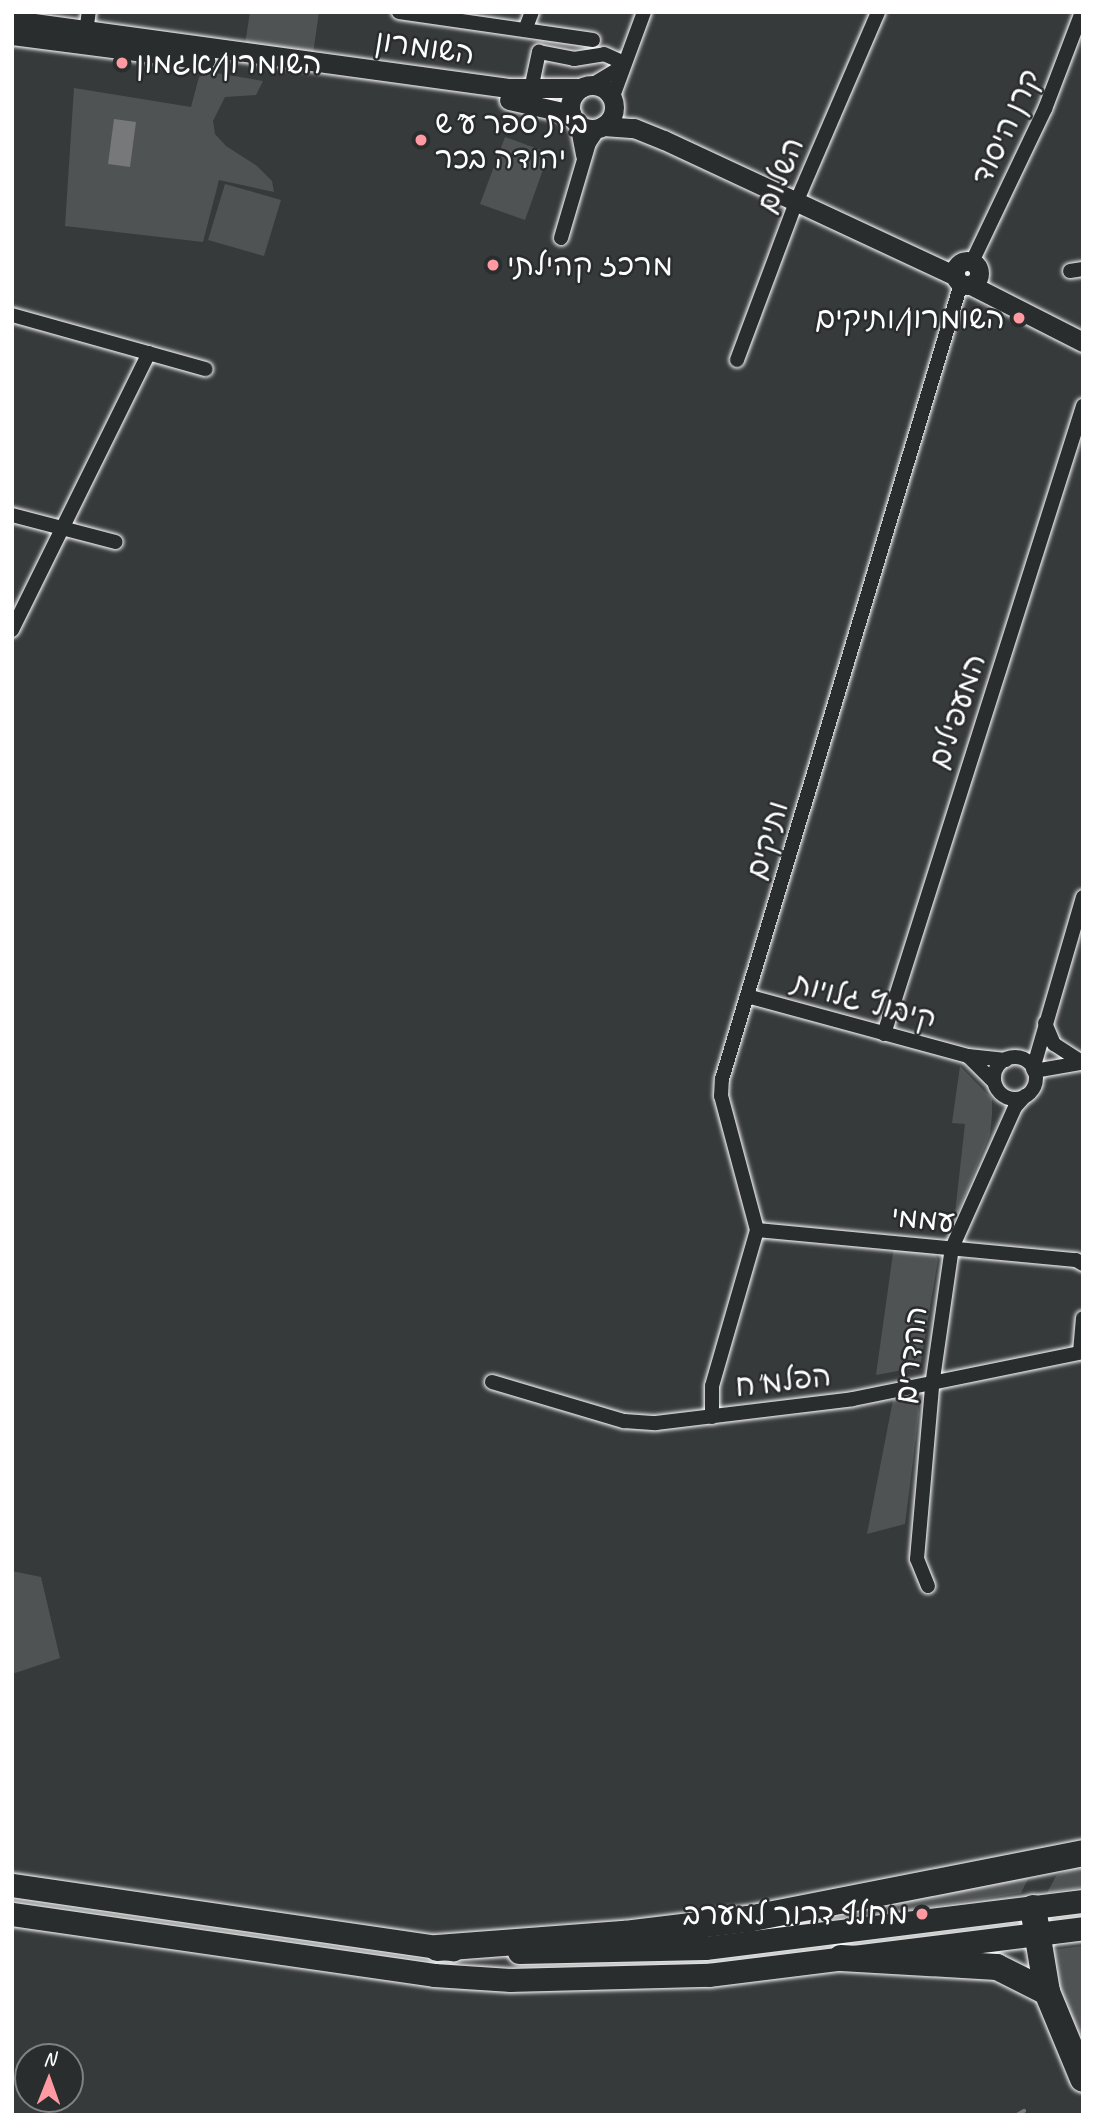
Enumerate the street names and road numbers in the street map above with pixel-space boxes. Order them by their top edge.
street label: השומרון [373,22,477,72]
street label: קרן היסוד [963,63,1049,191]
street label: השלום [749,132,811,218]
street label: המעפילים [921,649,993,773]
street label: ותיקים [738,796,796,884]
street label: קיבוץ גלויות [788,964,940,1038]
street label: עממי [890,1198,956,1240]
street label: ההדרים [887,1304,935,1406]
street label: הפלמ"ח [733,1357,833,1405]

